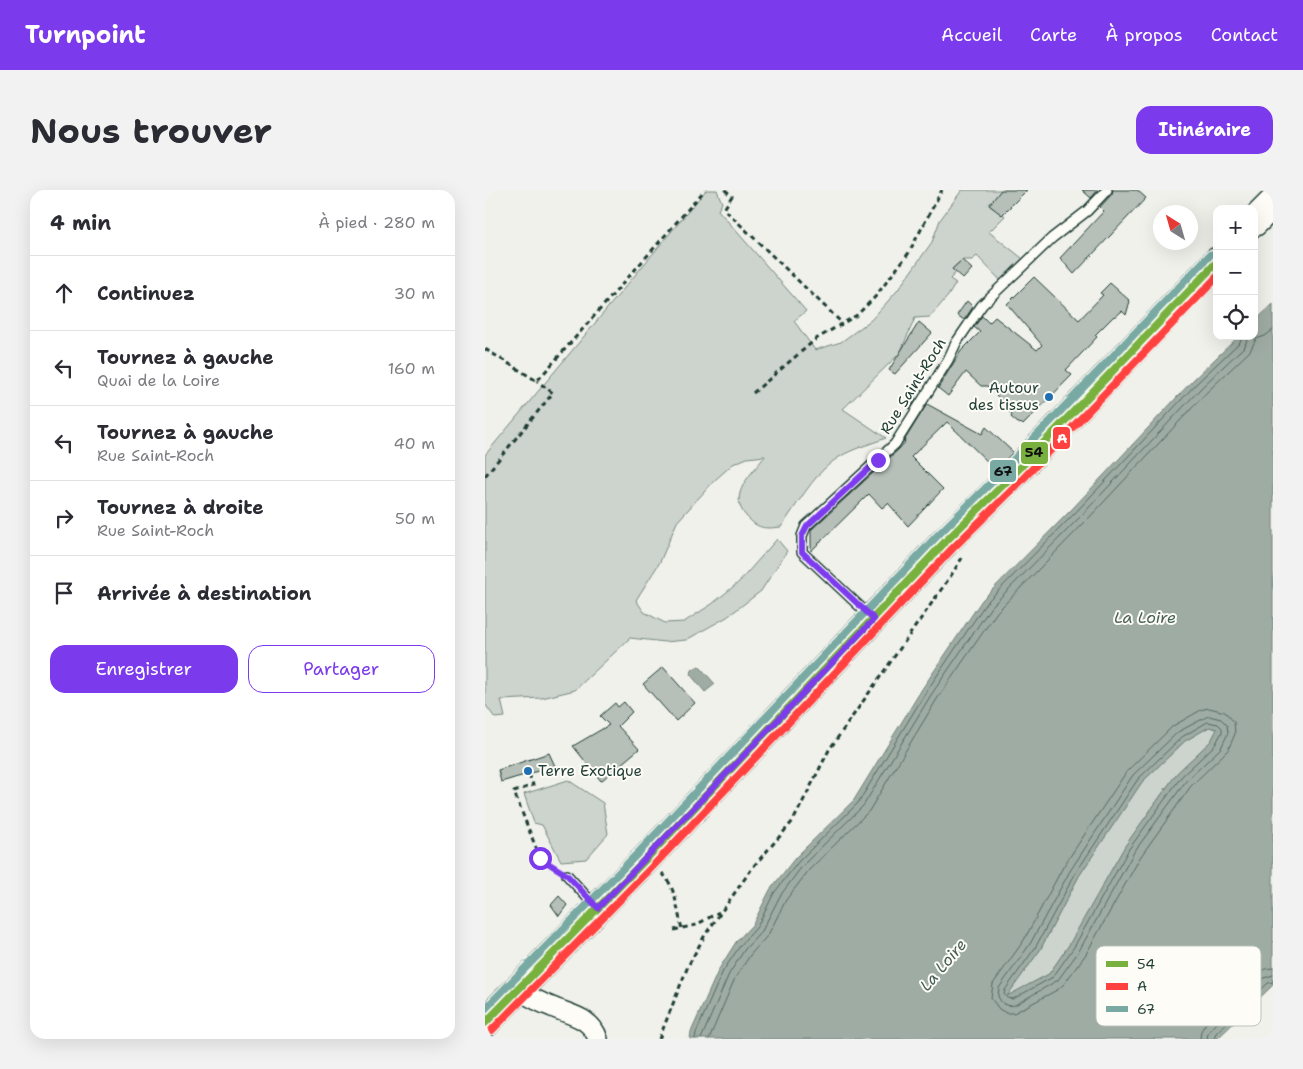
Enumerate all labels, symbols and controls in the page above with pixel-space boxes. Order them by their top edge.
text: Turnpoint [25,19,146,51]
text: Accueil [941,23,1002,47]
text: Carte [1030,23,1077,47]
text: À propos [1105,23,1183,47]
text: Contact [1211,23,1278,47]
button: Itinéraire [1136,106,1273,154]
text: Nous trouver [30,107,272,154]
north arrow [1153,205,1198,250]
map controls [1213,205,1258,340]
button: + [1213,205,1258,250]
text: 4 min [50,209,111,237]
text: À pied · 280 m [318,212,435,233]
button: − [1213,250,1258,295]
icon: ahead [50,279,78,307]
text: Continuez [97,281,195,306]
text: 30 m [394,283,435,304]
button: locate [1213,295,1258,340]
street label: Rue Saint-Roch [875,334,951,438]
text: Tournez à gauche [97,345,274,370]
icon: left [50,354,78,382]
text: 160 m [388,358,435,379]
text: Quai de la Loire [97,370,220,391]
place label: Autour des tissus [968,378,1039,415]
marker: Autour des tissus [1043,391,1055,403]
text: Tournez à gauche [97,420,274,445]
line badge: A [1052,426,1071,450]
icon: left [50,429,78,457]
text: A [1057,429,1068,447]
text: 40 m [393,433,435,454]
line badge: 54 [1020,441,1049,465]
text: 54 [1025,443,1043,461]
text: Rue Saint-Roch [97,445,214,466]
route end [867,449,890,472]
line badge: 67 [989,459,1017,483]
text: 67 [994,462,1013,480]
text: Tournez à droite [97,495,264,520]
icon: right [50,504,78,532]
text: 50 m [395,508,435,529]
text: Rue Saint-Roch [97,520,214,541]
icon: arrive [50,579,78,607]
text: Arrivée à destination [97,581,311,606]
water label: La Loire [1114,607,1176,628]
button: Enregistrer [50,645,238,693]
button: Partager [248,645,435,693]
place label: Terre Exotique [538,761,642,781]
marker: Terre Exotique [522,765,534,777]
route start [529,847,552,870]
water label: La Loire [915,934,971,996]
legend [1096,946,1261,1026]
text: 54 [1137,955,1155,973]
text: A [1137,977,1147,995]
text: 67 [1137,1000,1155,1018]

